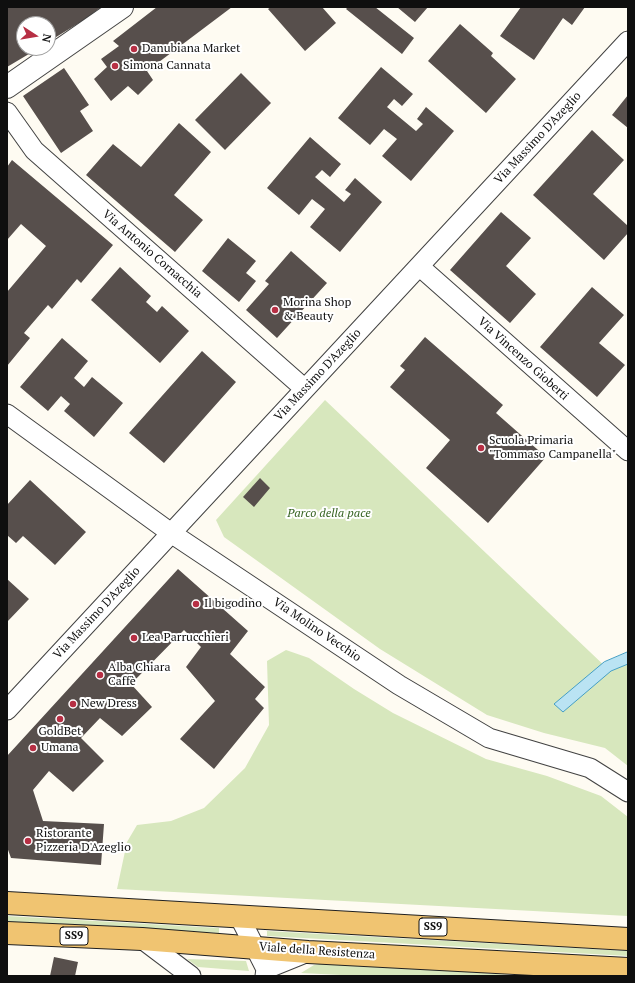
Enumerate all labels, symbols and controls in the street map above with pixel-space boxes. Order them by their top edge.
north arrow [16,16,56,56]
text: N [39,33,54,44]
place label: Danubiana Market [142,42,240,56]
marker: Danubiana Market [129,44,139,54]
place label: Simona Cannata [123,59,211,73]
marker: Simona Cannata [110,61,120,71]
street label: Via Massimo D'Azeglio [492,89,584,187]
street label: Via Antonio Cornacchia [99,207,205,301]
place label: Morina Shop & Beauty [283,296,351,324]
marker: Morina Shop & Beauty [270,305,280,315]
street label: Via Vincenzo Gioberti [475,314,571,404]
street label: Via Massimo D'Azeglio [272,326,364,424]
place label: Scuola Primaria "Tommaso Campanella" [489,434,616,462]
marker: Scuola Primaria "Tommaso Campanella" [476,443,486,453]
park label: Parco della pace [287,507,371,521]
street label: Via Massimo D'Azeglio [51,564,143,662]
street label: Via Molino Vecchio [270,595,364,665]
place label: Il bigodino [204,597,262,611]
marker: Il bigodino [191,599,201,609]
place label: Lea Parrucchieri [142,631,229,645]
marker: Lea Parrucchieri [129,633,139,643]
place label: Alba Chiara Caffè [108,661,170,689]
marker: Alba Chiara Caffè [95,670,105,680]
place label: New Dress [81,697,137,711]
marker: New Dress [68,699,78,709]
marker: GoldBet [55,714,65,724]
place label: GoldBet [38,725,82,739]
place label: Umana [41,741,79,755]
marker: Umana [28,743,38,753]
place label: Ristorante Pizzeria D'Azeglio [36,827,131,855]
marker: Ristorante Pizzeria D'Azeglio [23,836,33,846]
road number: SS9 [419,918,447,936]
road number: SS9 [60,927,88,945]
street label: Viale della Resistenza [258,940,376,962]

